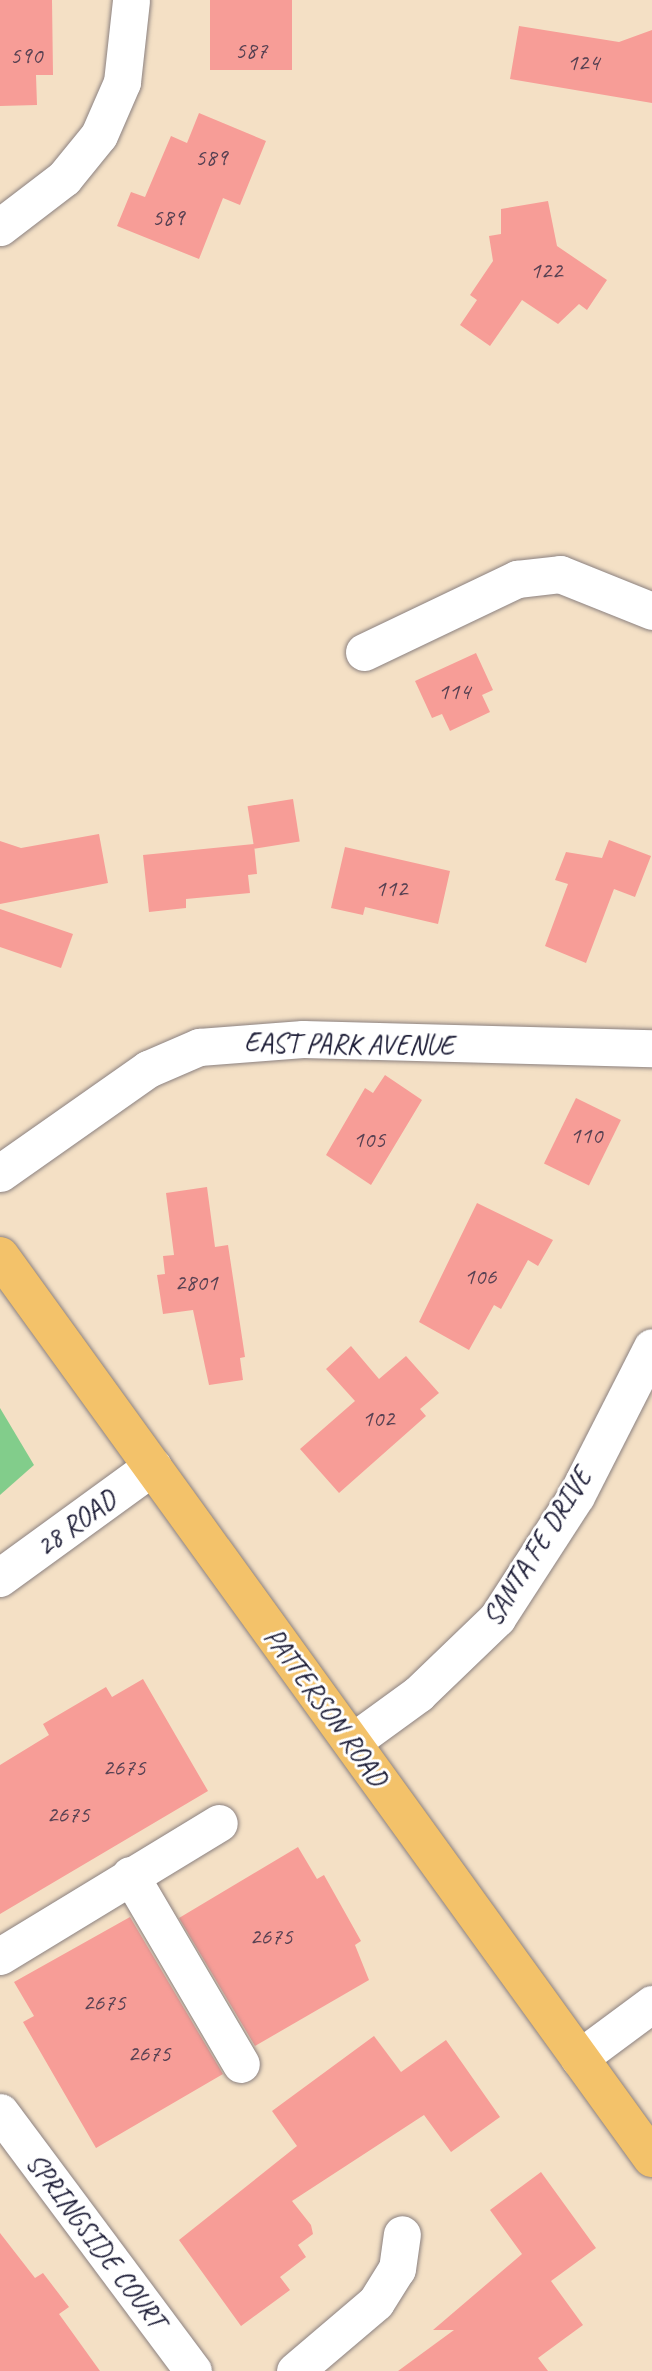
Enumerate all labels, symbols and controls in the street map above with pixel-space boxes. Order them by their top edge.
house number: 587 [235,37,267,65]
house number: 590 [10,42,42,70]
house number: 124 [567,49,599,77]
house number: 589 [195,144,227,172]
house number: 589 [152,204,184,232]
house number: 122 [530,257,562,285]
house number: 114 [438,678,470,706]
house number: 112 [375,875,407,903]
street label: EAST PARK AVENUE [245,1025,453,1063]
house number: 110 [570,1122,602,1150]
house number: 105 [353,1126,385,1154]
house number: 106 [464,1263,496,1291]
house number: 2801 [174,1269,218,1297]
house number: 102 [362,1405,394,1433]
street label: SANTA FE DRIVE [475,1462,599,1632]
street label: 28 ROAD [29,1483,123,1563]
street label: PATTERSON ROAD [257,1621,395,1793]
house number: 2675 [102,1754,146,1782]
house number: 2675 [46,1801,90,1829]
house number: 2675 [249,1923,293,1951]
house number: 2675 [82,1989,126,2017]
house number: 2675 [127,2040,171,2068]
street label: SPRINGSIDE COURT [19,2147,173,2335]

